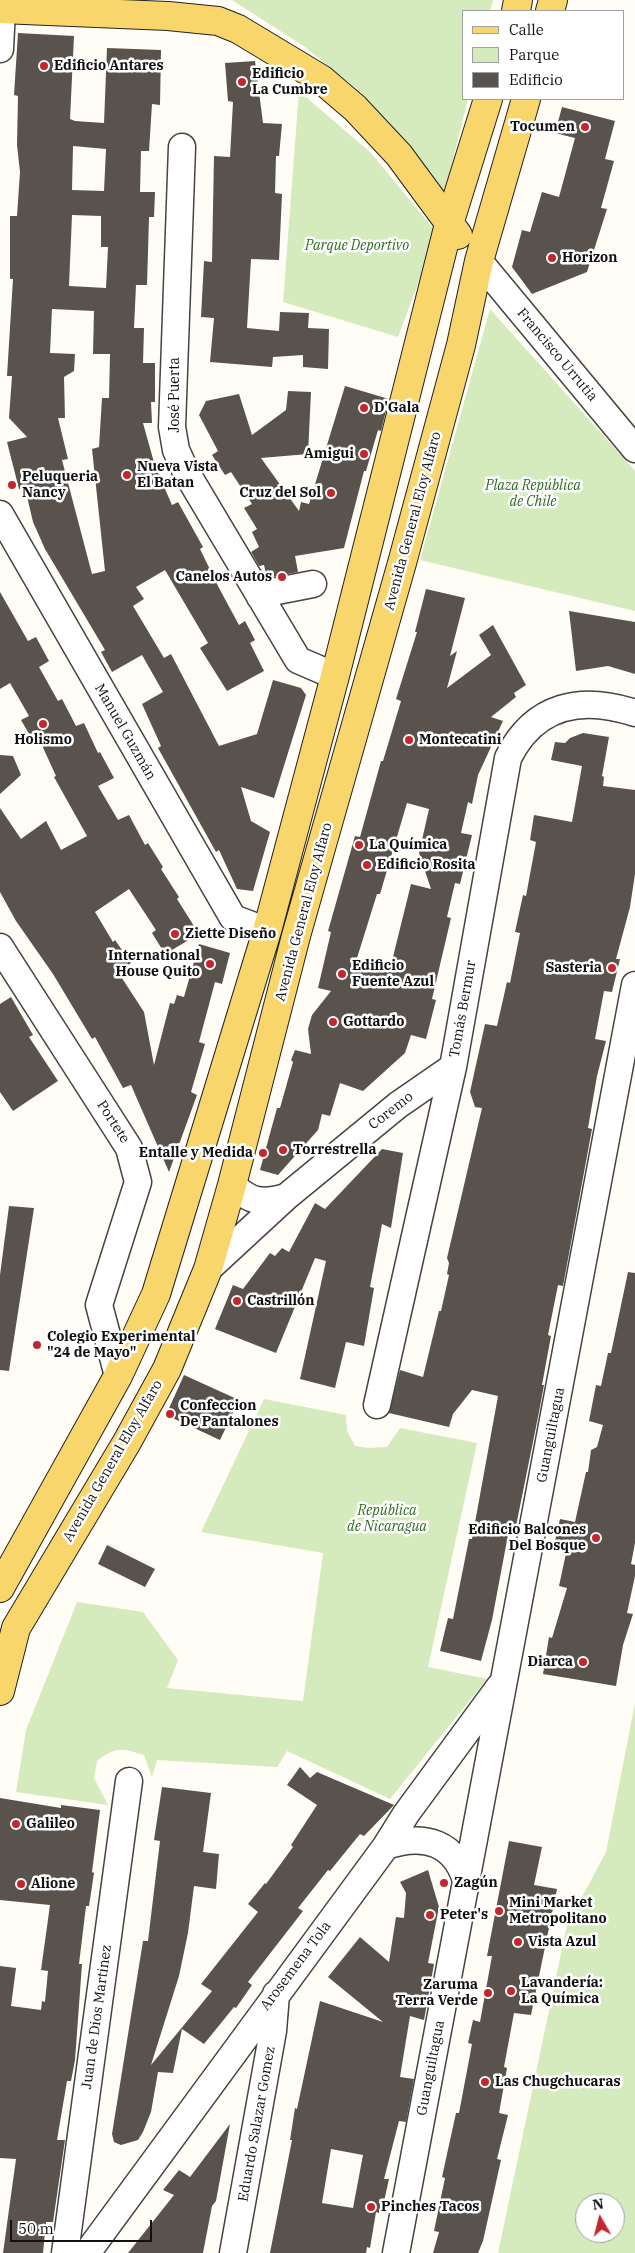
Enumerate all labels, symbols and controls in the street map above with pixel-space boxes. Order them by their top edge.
legend [462,10,625,100]
text: Calle [509,20,544,39]
text: Parque [509,45,559,64]
place label: Edificio Antares [54,58,164,74]
marker: Edificio Antares [38,60,50,72]
place label: Edificio La Cumbre [252,66,328,98]
text: Edificio [509,70,563,89]
marker: Edificio La Cumbre [236,76,248,88]
place label: Tocumen [510,119,575,135]
marker: Tocumen [579,121,591,133]
park label: Parque Deportivo [305,238,409,254]
place label: Horizon [562,250,618,266]
marker: Horizon [546,252,558,264]
street label: Francisco Urrutia [513,305,601,405]
street label: José Puerta [167,357,183,433]
place label: D'Gala [374,400,419,416]
marker: D'Gala [358,402,370,414]
street label: Avenida General Eloy Alfaro [381,430,445,612]
place label: Amigui [304,446,354,462]
marker: Amigui [358,448,370,460]
place label: Nueva Vista El Batan [137,459,218,492]
place label: Peluqueria Nancy [22,469,98,502]
marker: Nueva Vista El Batan [121,469,133,481]
park label: Plaza República de Chile [485,478,581,511]
marker: Peluqueria Nancy [6,479,18,491]
place label: Cruz del Sol [239,485,321,501]
marker: Cruz del Sol [325,487,337,499]
place label: Canelos Autos [176,569,272,585]
marker: Canelos Autos [276,571,288,583]
street label: Manuel Guzmán [91,681,159,783]
marker: Holismo [37,718,49,730]
place label: Holismo [14,732,72,748]
place label: Montecatini [419,732,502,748]
marker: Montecatini [403,734,415,746]
street label: Avenida General Eloy Alfaro [272,821,336,1003]
place label: La Química [369,837,447,853]
marker: La Química [353,839,365,851]
place label: Edificio Rosita [377,857,476,873]
marker: Edificio Rosita [361,859,373,871]
place label: Ziette Diseño [185,926,276,942]
marker: Ziette Diseño [169,928,181,940]
place label: International House Quito [108,948,200,980]
marker: International House Quito [204,958,216,970]
place label: Edificio Fuente Azul [352,958,434,990]
street label: Tomás Bermur [446,959,480,1059]
place label: Sasteria [545,960,602,976]
marker: Sasteria [606,962,618,974]
marker: Edificio Fuente Azul [336,968,348,980]
place label: Gottardo [343,1014,404,1030]
marker: Gottardo [327,1016,339,1028]
street label: Coremo [365,1088,417,1134]
street label: Portete [93,1097,133,1147]
place label: Torrestrella [293,1142,376,1158]
marker: Torrestrella [277,1144,289,1156]
place label: Entalle y Medida [139,1145,253,1161]
marker: Entalle y Medida [257,1147,269,1159]
place label: Castrillón [247,1293,315,1309]
marker: Castrillón [231,1295,243,1307]
place label: Colegio Experimental "24 de Mayo" [47,1329,195,1361]
marker: Colegio Experimental "24 de Mayo" [31,1339,43,1351]
street label: Avenida General Eloy Alfaro [60,1377,166,1545]
street label: Guanguiltagua [534,1386,568,1484]
place label: Confeccion De Pantalones [180,1398,279,1430]
marker: Confeccion De Pantalones [164,1408,176,1420]
park label: República de Nicaragua [347,1503,427,1535]
place label: Edificio Balcones Del Bosque [468,1522,586,1554]
marker: Edificio Balcones Del Bosque [590,1532,602,1544]
place label: Diarca [527,1654,573,1670]
marker: Diarca [577,1656,589,1668]
place label: Galileo [26,1816,75,1832]
marker: Galileo [10,1818,22,1830]
place label: Zagún [454,1875,498,1891]
place label: Alione [31,1876,75,1892]
marker: Zagún [438,1877,450,1889]
marker: Alione [15,1878,27,1890]
place label: Mini Market Metropolitano [509,1895,607,1928]
marker: Mini Market Metropolitano [493,1905,505,1917]
place label: Peter's [440,1907,488,1923]
marker: Peter's [424,1909,436,1921]
street label: Arosemena Tola [257,1918,335,2014]
place label: Vista Azul [528,1934,596,1950]
marker: Vista Azul [512,1936,524,1948]
street label: Juan de Dios Martinez [79,1944,115,2090]
place label: Lavandería: La Química [521,1975,603,2008]
place label: Zaruma Terra Verde [395,1977,478,2010]
marker: Lavandería: La Química [505,1985,517,1997]
marker: Zaruma Terra Verde [482,1987,494,1999]
street label: Guanguiltagua [414,2019,448,2117]
street label: Eduardo Salazar Gomez [235,2045,279,2203]
place label: Las Chugchucaras [495,2074,621,2090]
marker: Las Chugchucaras [479,2076,491,2088]
north arrow [575,2193,625,2243]
text: N [591,2194,605,2214]
place label: Pinches Tacos [381,2199,479,2215]
marker: Pinches Tacos [365,2201,377,2213]
scale bar [12,2210,155,2242]
text: 50 m [18,2219,54,2238]

